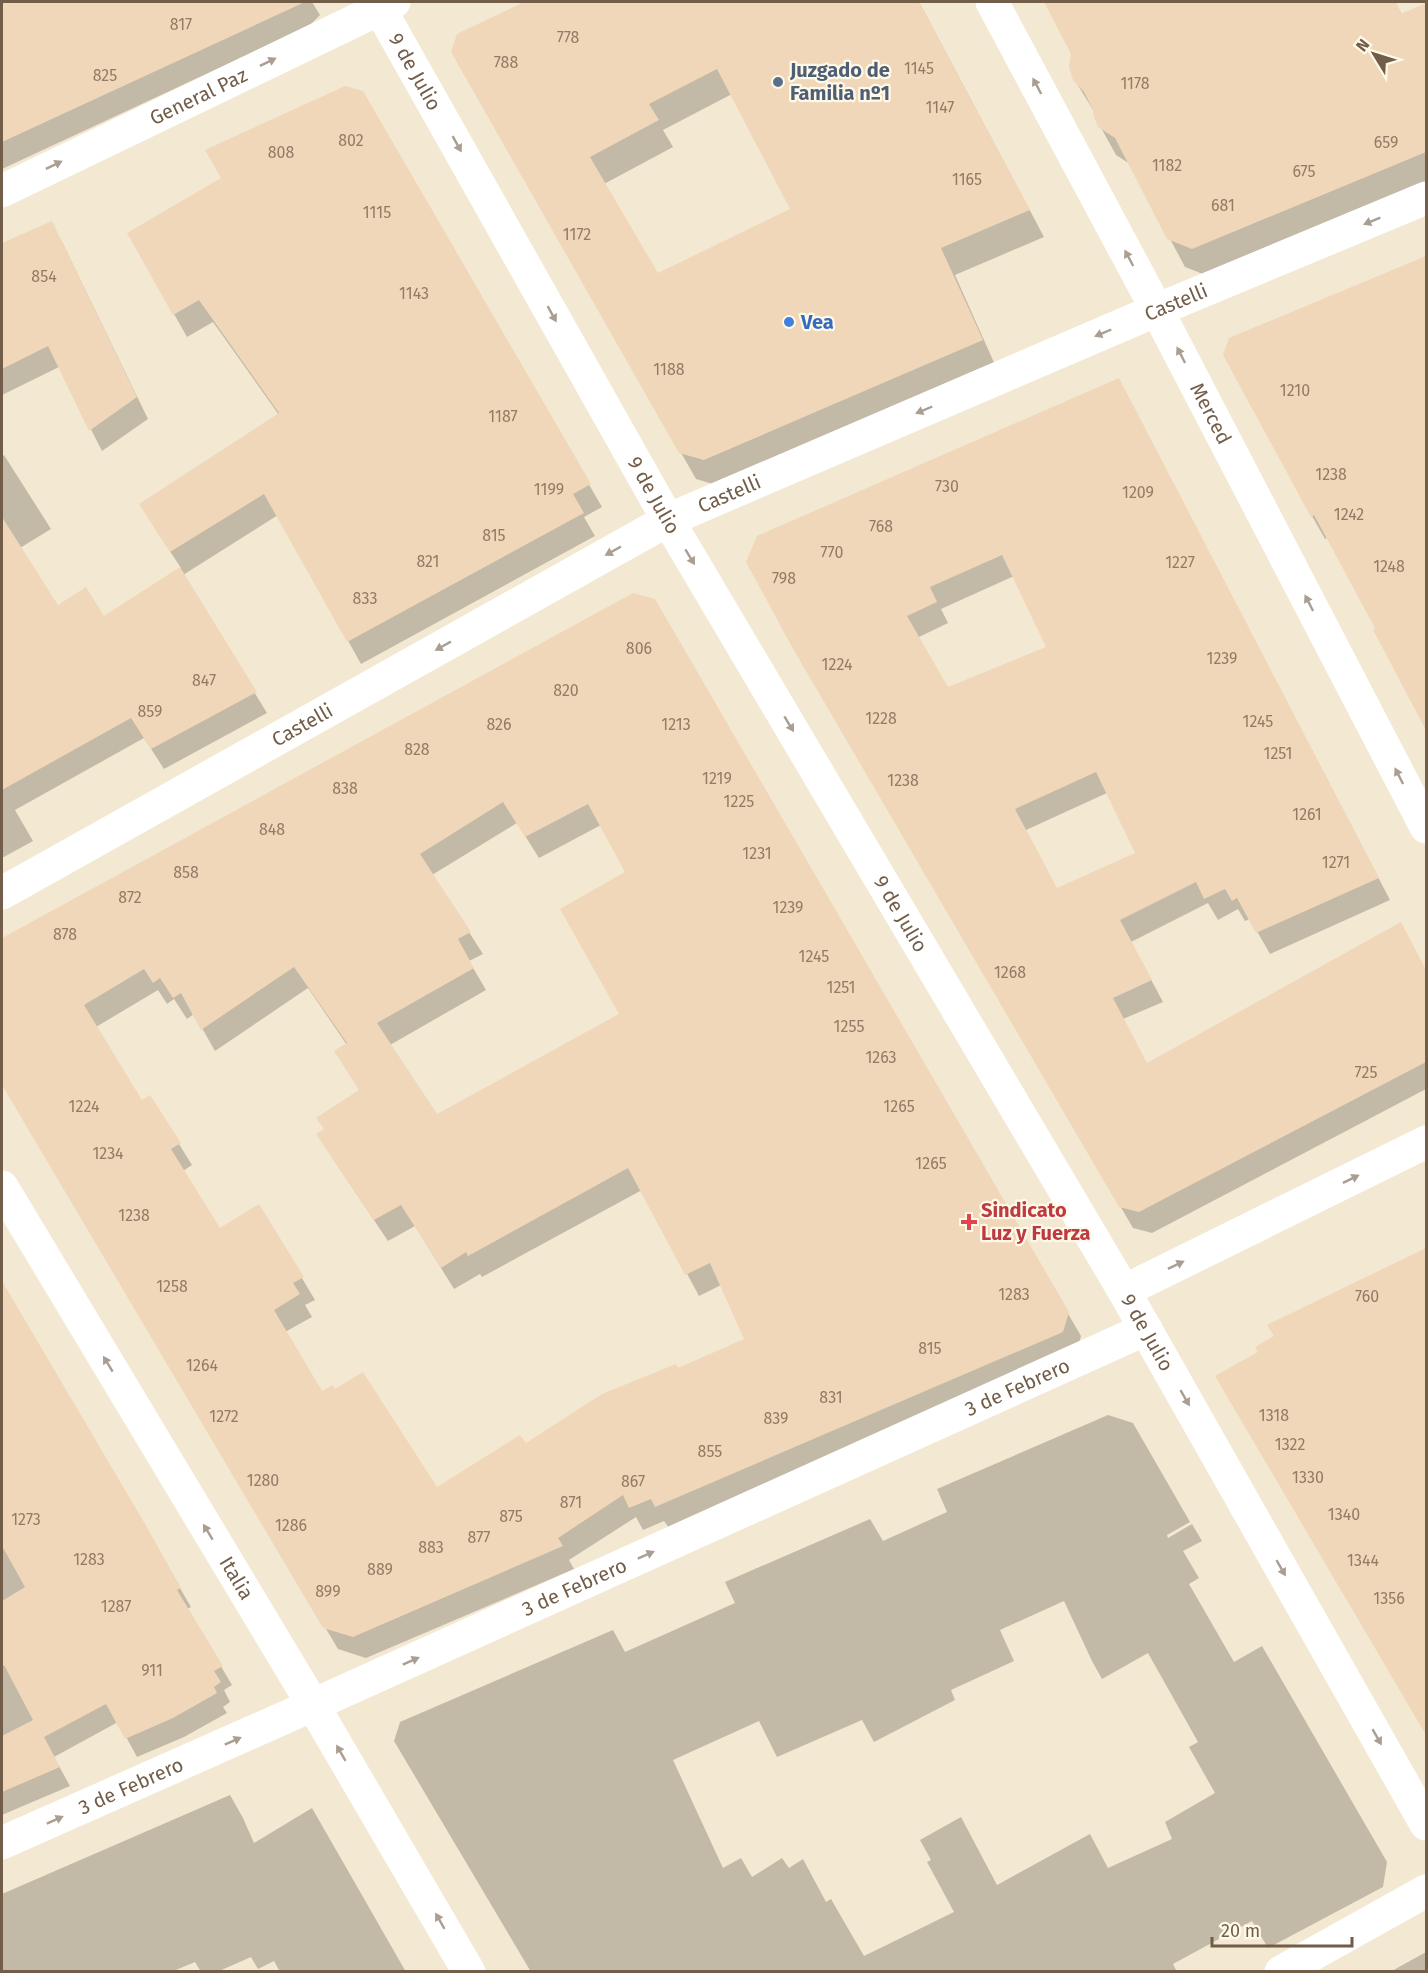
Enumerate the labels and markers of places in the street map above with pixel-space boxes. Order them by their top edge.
place label: Juzgado de Familia nº1 [789,58,890,105]
marker: Juzgado de Familia nº1 [771,75,785,89]
place label: Vea [800,310,834,334]
marker: Vea [782,315,796,329]
place label: Sindicato Luz y Fuerza [981,1198,1091,1245]
marker: Sindicato Luz y Fuerza [962,1215,976,1229]

